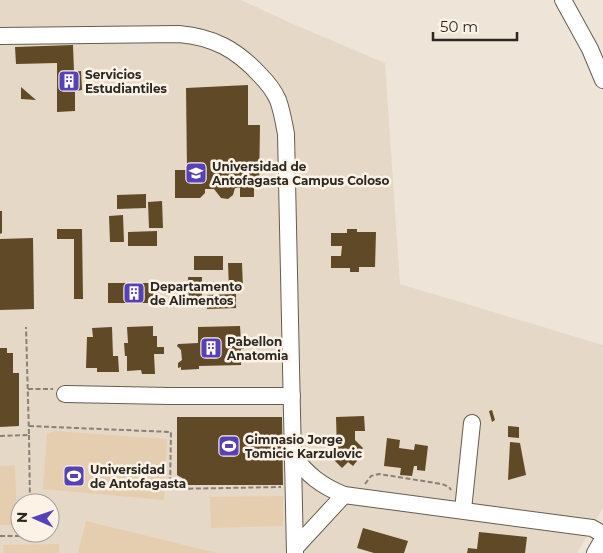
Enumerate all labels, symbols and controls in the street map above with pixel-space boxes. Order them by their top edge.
scale bar [433,10,517,42]
text: 50 m [440,17,478,36]
place label: Servicios Estudiantiles [85,67,167,96]
building icon: Servicios Estudiantiles [57,69,81,93]
place label: Universidad de Antofagasta Campus Coloso [211,159,389,188]
school or university icon: Universidad de Antofagasta Campus Coloso [184,161,208,185]
place label: Departamento de Alimentos [150,279,242,308]
building icon: Departamento de Alimentos [122,281,146,305]
place label: Pabellon Anatomia [226,334,288,363]
building icon: Pabellon Anatomia [199,336,223,360]
place label: Gimnasio Jorge Tomicic Karzulovic [245,432,362,461]
sports icon: Gimnasio Jorge Tomicic Karzulovic [217,434,241,458]
place label: Universidad de Antofagasta [90,462,186,491]
sports icon: Universidad de Antofagasta [62,464,86,488]
north arrow [10,493,60,543]
text: N [13,512,31,524]

